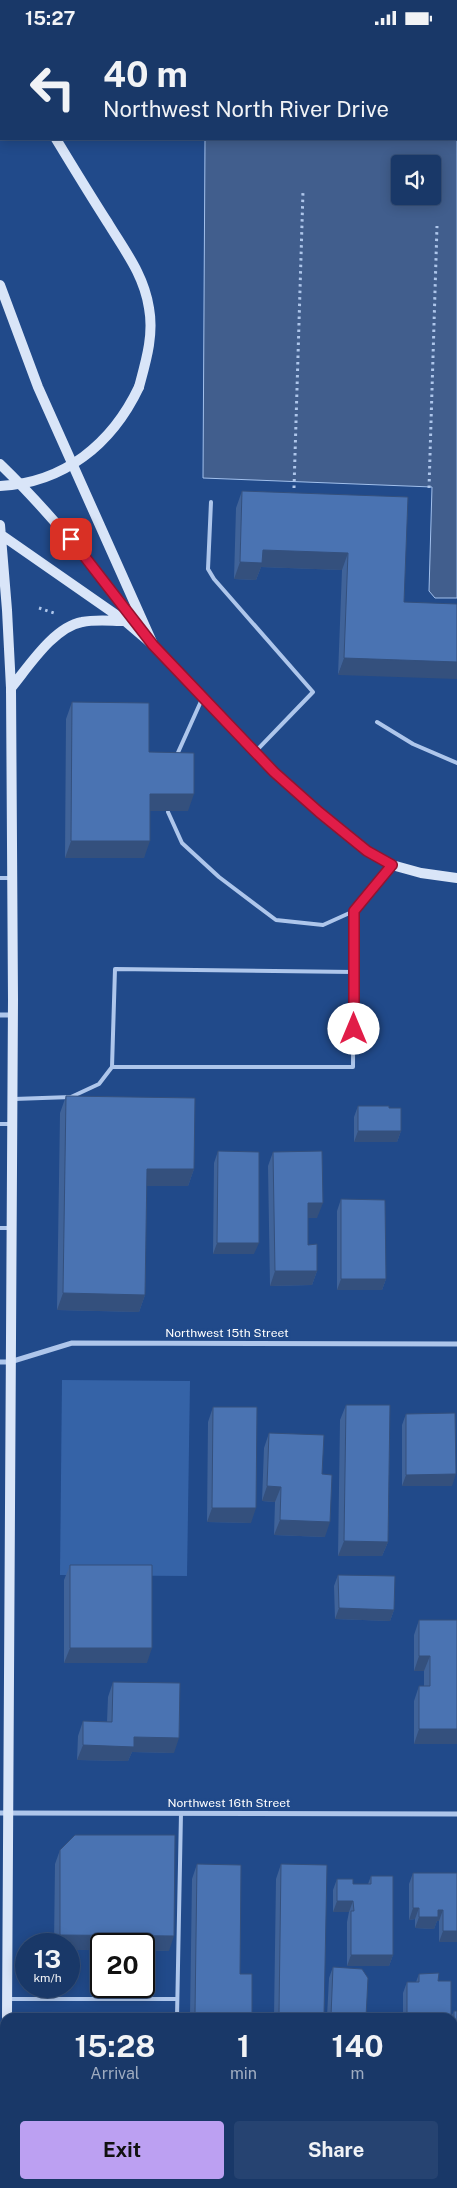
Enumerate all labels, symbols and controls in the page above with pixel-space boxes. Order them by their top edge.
text: 15:27 [25,7,75,29]
text: 40 m [103,54,188,95]
icon: left [20,55,85,120]
text: Northwest North River Drive [103,96,389,122]
map controls [391,155,441,205]
button: sound [391,155,441,205]
pin [50,518,92,560]
icon: arrive [57,525,85,553]
position arrow [327,1002,379,1054]
street label: Northwest 15th Street [165,1326,289,1340]
street label: Northwest 16th Street [167,1796,291,1810]
speed limit sign: 20 [90,1933,155,1998]
text: 13 [34,1944,61,1974]
text: km/h [33,1971,62,1985]
text: 15:28 [75,2028,155,2064]
text: 1 [237,2028,250,2064]
text: 140 [332,2028,383,2064]
text: Arrival [90,2064,140,2083]
text: min [230,2064,257,2083]
text: m [351,2064,364,2083]
button: Exit [20,2121,224,2179]
button: Share [234,2121,438,2179]

